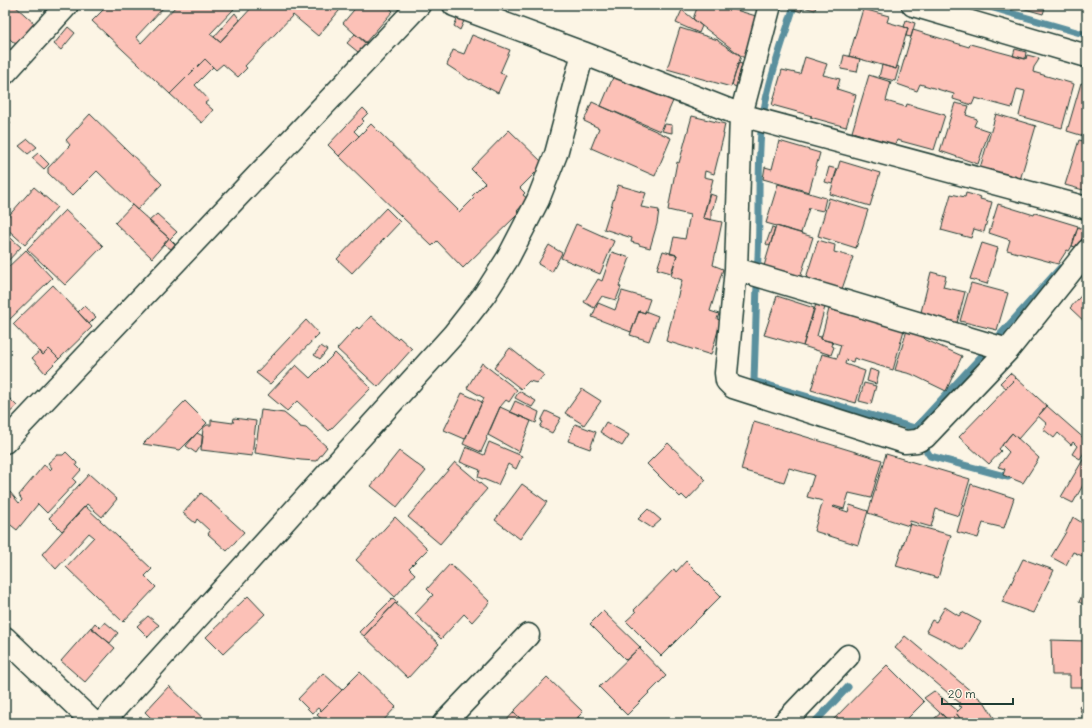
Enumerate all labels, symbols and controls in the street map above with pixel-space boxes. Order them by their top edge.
scale bar [942,680,1013,706]
text: 20 m [948,686,976,701]

